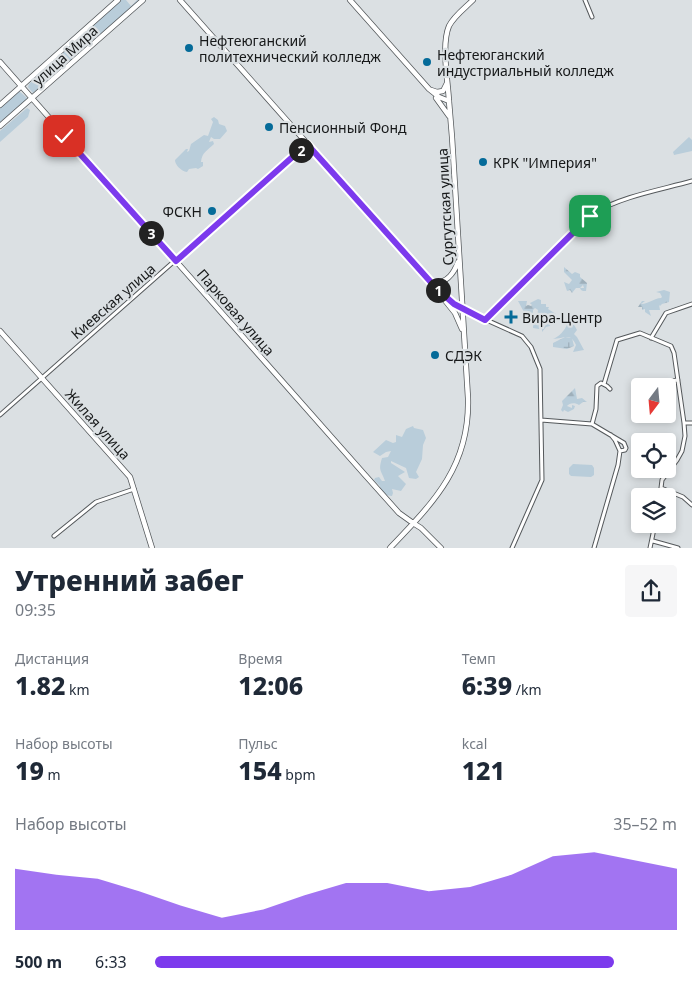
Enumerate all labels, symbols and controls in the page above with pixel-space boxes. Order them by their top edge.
street label: улица Мира [29,21,101,89]
place label: Нефтеюганский политехнический колледж [199,31,381,66]
marker: Нефтеюганский политехнический колледж [183,42,195,54]
place label: Нефтеюганский индустриальный колледж [437,45,614,80]
marker: Нефтеюганский индустриальный колледж [421,56,433,68]
pin [43,115,85,157]
place label: Пенсионный Фонд [279,118,407,137]
marker: Пенсионный Фонд [263,121,275,133]
icon: check [50,122,78,150]
pin: 2 [288,138,314,162]
text: 2 [297,141,306,160]
street label: Сургутская улица [432,148,458,266]
place label: КРК "Империя" [493,153,597,172]
marker: КРК "Империя" [477,156,489,168]
pin [569,195,611,237]
place label: ФСКН [162,202,202,221]
icon: arrive [576,202,604,230]
marker: ФСКН [206,205,218,217]
pin: 3 [138,220,164,246]
text: 3 [147,224,156,243]
street label: Киевская улица [67,259,159,343]
street label: Парковая улица [193,265,279,359]
pin: 1 [426,278,450,302]
text: 1 [434,281,443,300]
place label: Вира-Центр [522,308,602,327]
marker: Вира-Центр [504,310,518,324]
place label: СДЭК [445,346,482,365]
marker: СДЭК [429,349,441,361]
north arrow [631,378,676,422]
map controls [631,378,676,533]
street label: Жилая улица [61,385,135,463]
button: locate [631,433,676,478]
button: layers [631,488,676,533]
text: Утренний забег [15,561,243,599]
button: share [625,565,677,617]
text: 09:35 [15,599,56,621]
text: Дистанция [15,649,89,668]
text: Время [238,649,282,668]
text: Темп [462,649,496,668]
text: 1.82 [15,668,65,702]
text: 12:06 [238,668,303,702]
text: 6:39 [462,668,512,702]
text: km [65,680,90,699]
text: /km [512,680,542,699]
text: Набор высоты [15,734,113,753]
text: Пульс [238,734,278,753]
text: kcal [462,734,487,753]
text: 19 [15,753,44,787]
text: 154 [238,753,282,787]
text: 121 [462,753,505,787]
text: m [44,765,61,784]
text: bpm [282,765,316,784]
text: Набор высоты [15,813,127,835]
text: 35–52 m [613,813,677,835]
text: 500 m [15,951,62,973]
text: 6:33 [95,951,127,973]

